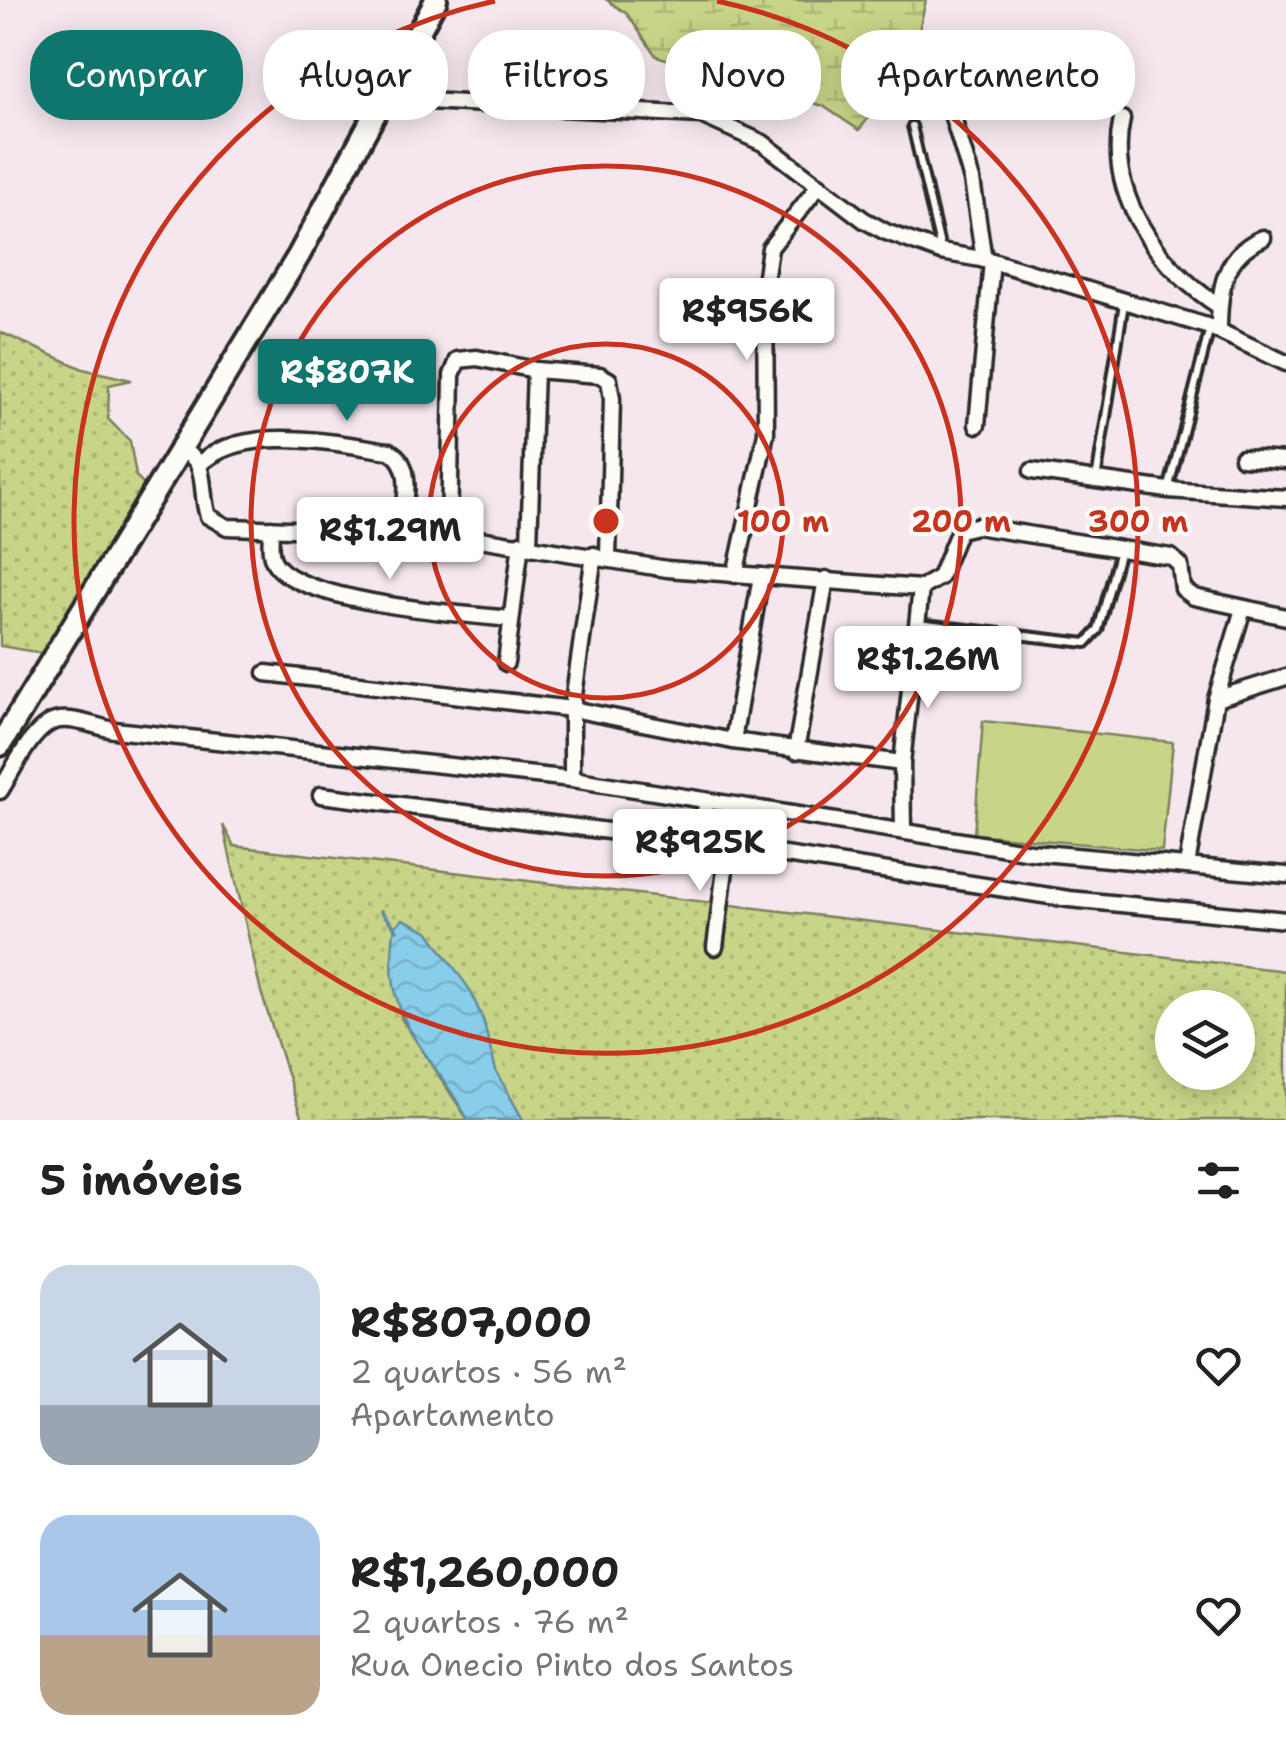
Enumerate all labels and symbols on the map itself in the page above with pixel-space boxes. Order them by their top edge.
pin: R$956K [666,278,828,363]
pin: R$807K [266,339,428,424]
pin: R$1.29M [298,497,482,582]
text: 100 m [737,501,829,542]
text: 200 m [911,501,1011,542]
text: 300 m [1088,501,1188,542]
centre of rings [588,503,624,539]
pin: R$1.26M [836,626,1020,711]
pin: R$925K [619,809,781,894]

